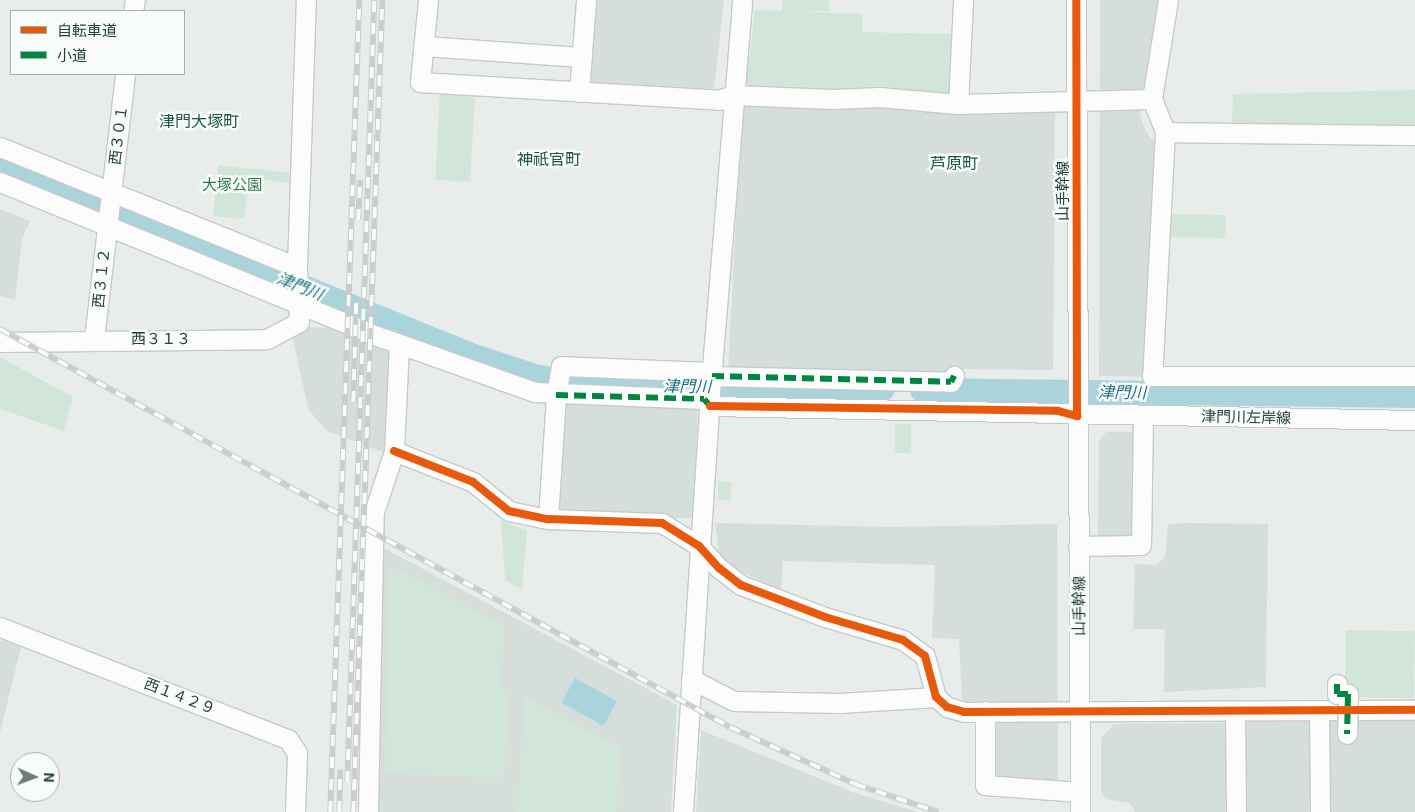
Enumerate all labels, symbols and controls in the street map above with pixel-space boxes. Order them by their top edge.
legend [10,10,185,75]
text: 自転車道 [57,21,117,39]
text: 小道 [57,46,87,64]
street label: 西３０１ [105,104,131,166]
district label: 津門大塚町 [159,111,239,131]
district label: 神祇官町 [517,149,581,169]
district label: 芦原町 [930,153,978,173]
street label: 山手幹線 [1054,161,1072,221]
park label: 大塚公園 [202,176,262,194]
street label: 西３１２ [89,247,113,309]
water label: 津門川 [274,268,326,304]
street label: 西３１３ [131,330,191,348]
water label: 津門川 [663,376,711,396]
water label: 津門川 [1098,382,1146,402]
street label: 津門川左岸線 [1201,407,1291,427]
street label: 山手幹線 [1070,576,1088,636]
street label: 西１４２９ [142,674,218,718]
north arrow [10,752,60,802]
text: N [41,772,58,783]

